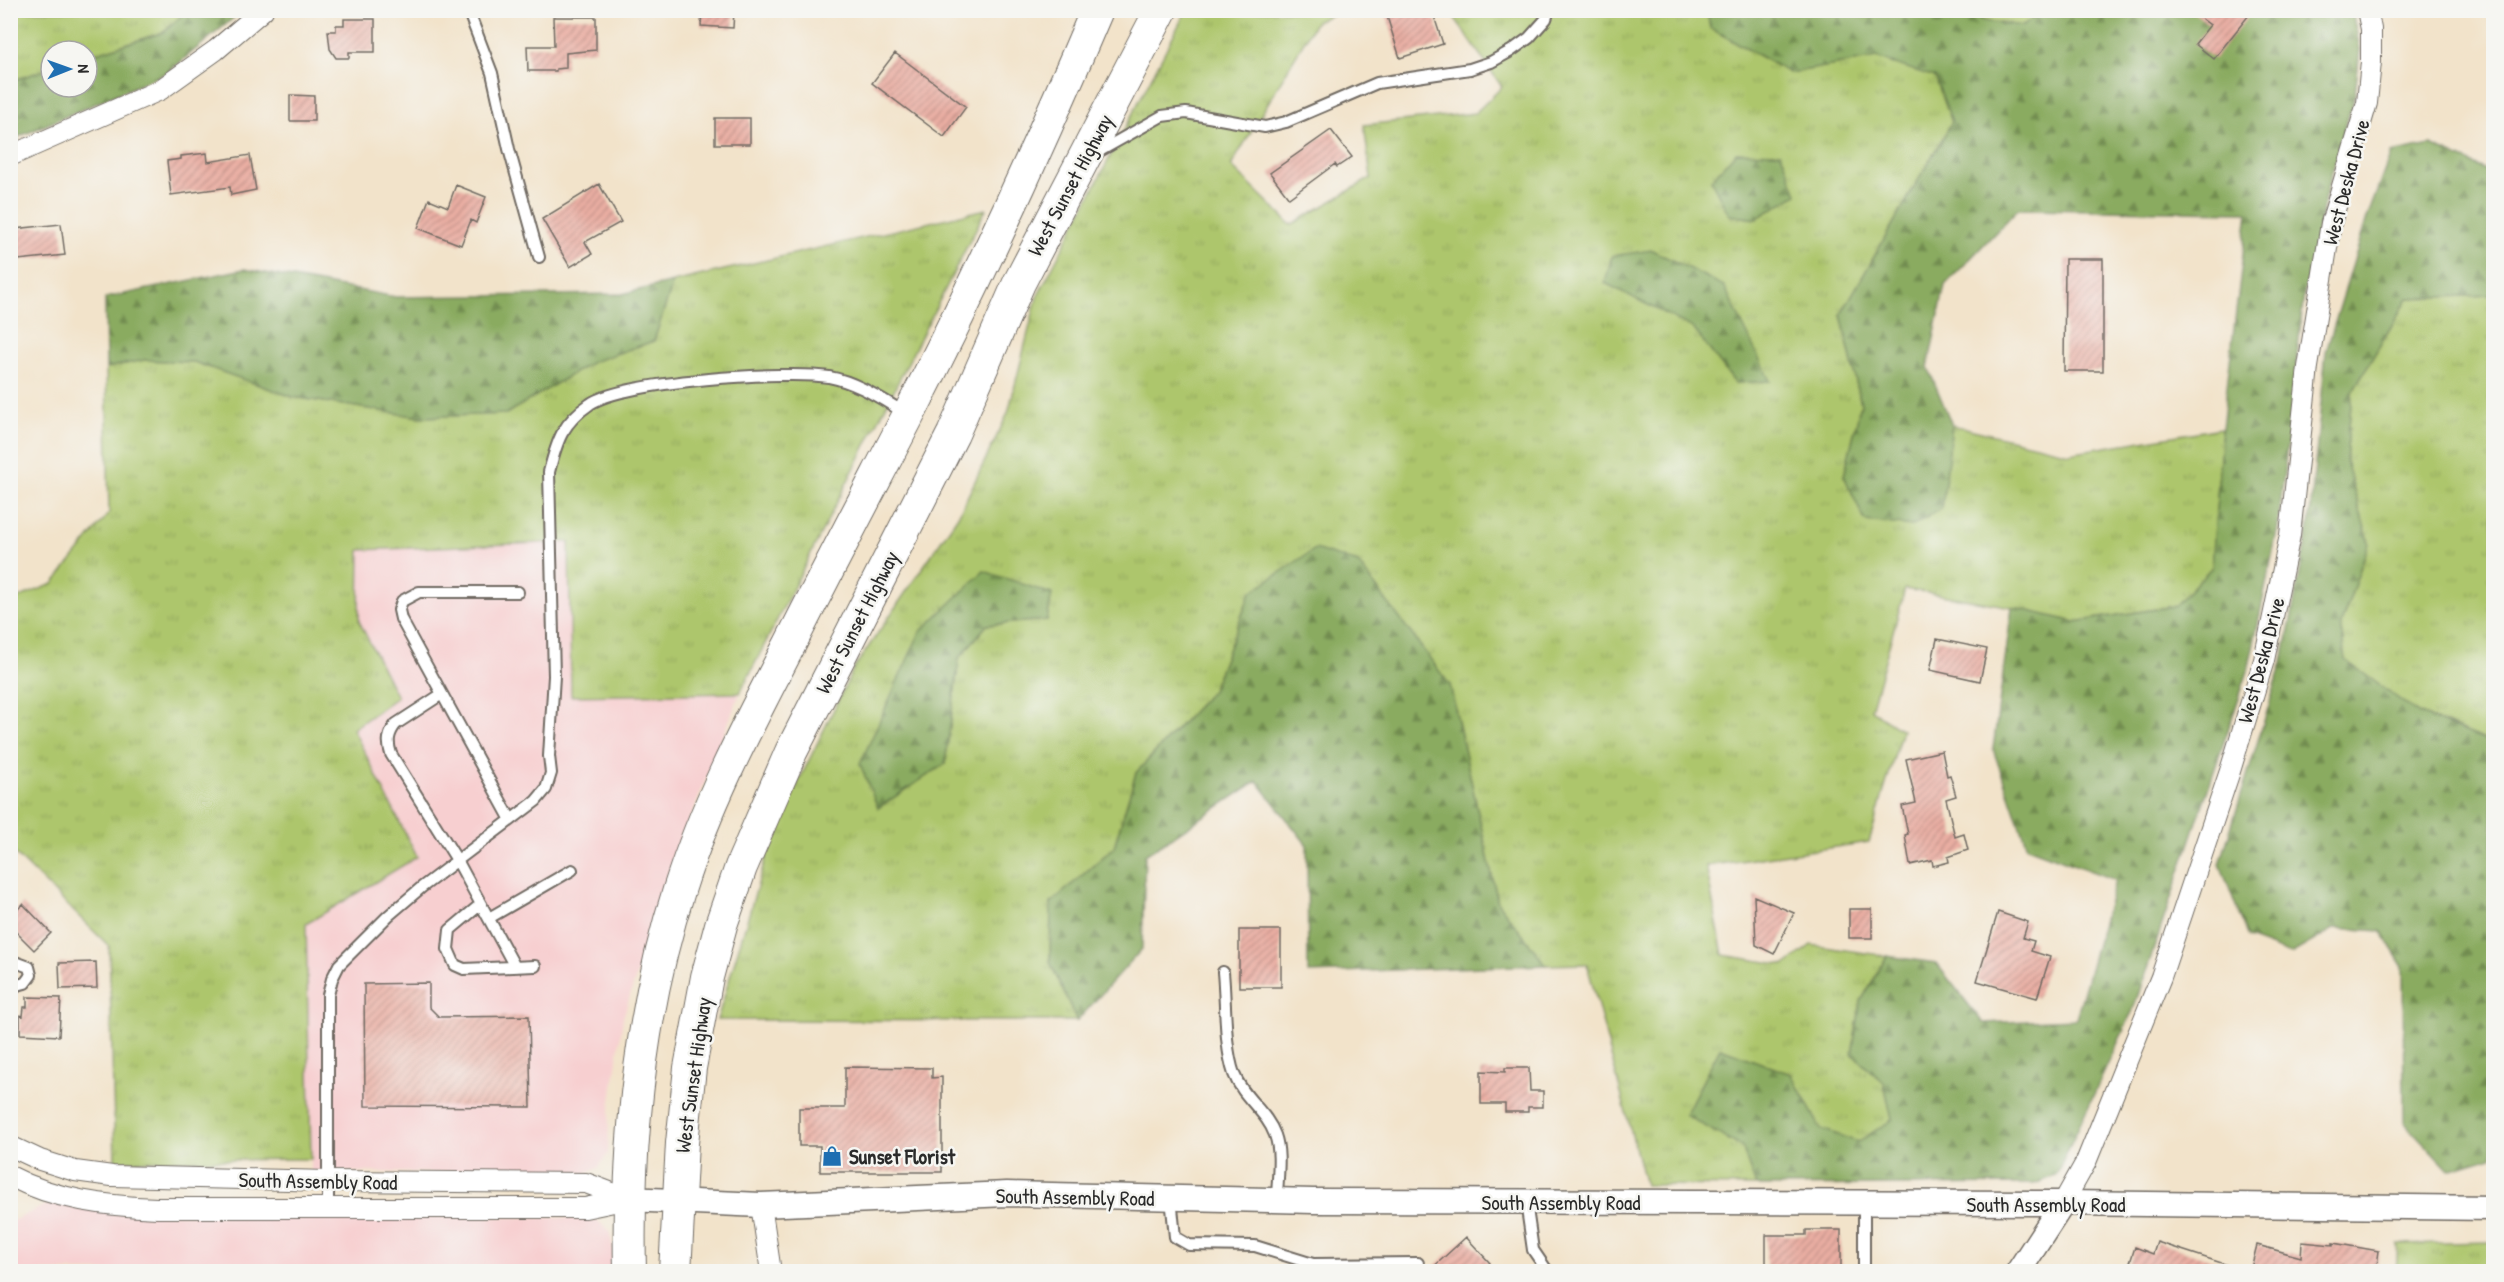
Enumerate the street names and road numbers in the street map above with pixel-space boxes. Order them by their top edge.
street label: West Sunset Highway [1020,109,1120,261]
street label: West Deska Drive [2315,116,2377,248]
street label: West Sunset Highway [808,545,906,699]
street label: West Deska Drive [2230,594,2292,726]
street label: West Sunset Highway [668,995,718,1155]
street label: South Assembly Road [238,1165,398,1197]
street label: South Assembly Road [995,1181,1155,1213]
street label: South Assembly Road [1482,1188,1640,1217]
street label: South Assembly Road [1967,1190,2125,1219]

